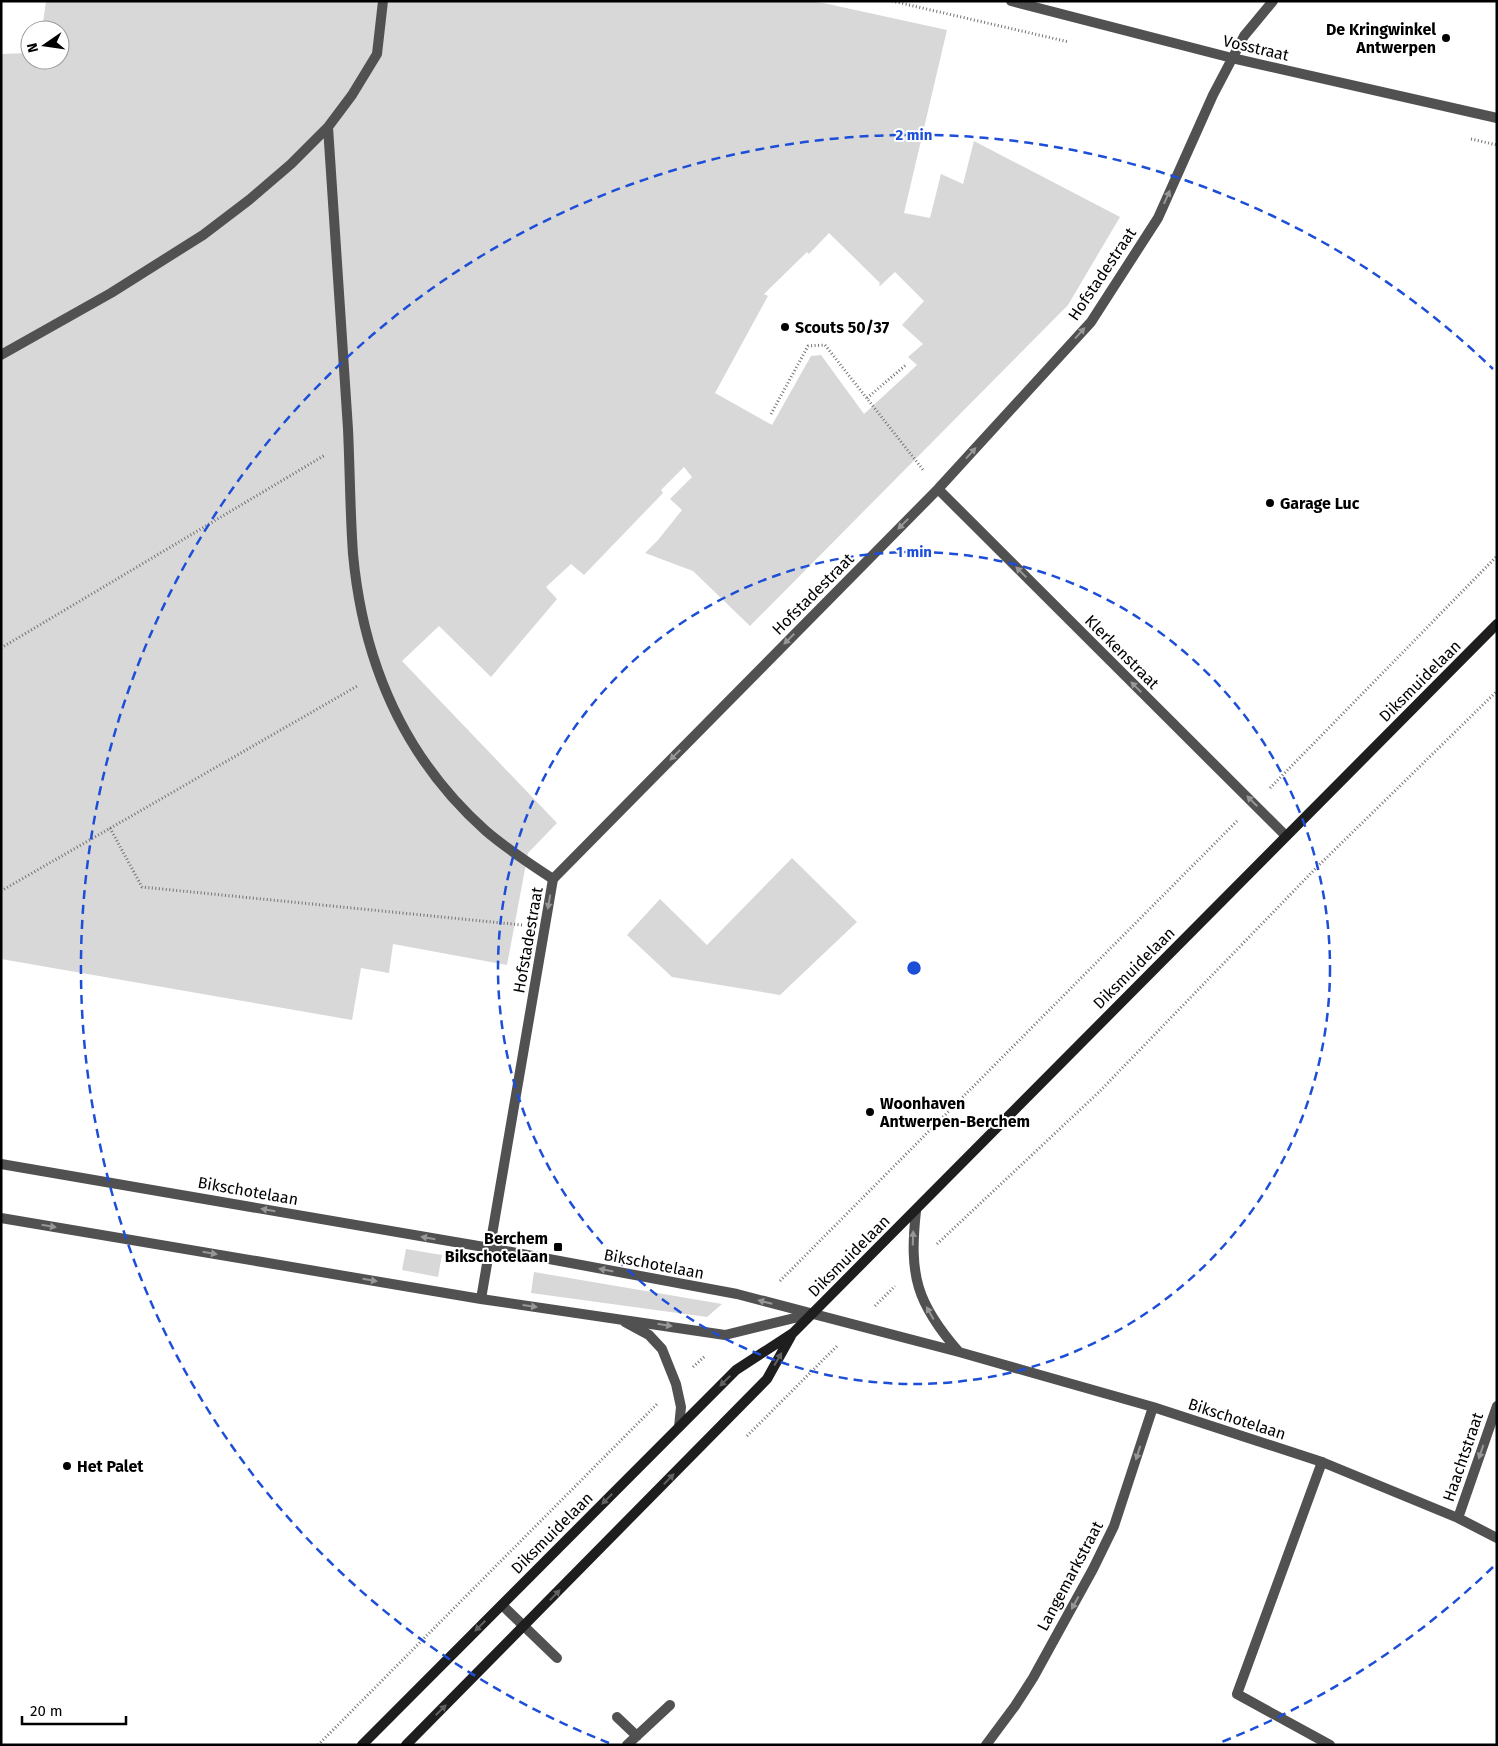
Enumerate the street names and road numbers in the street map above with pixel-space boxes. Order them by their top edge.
street label: Vosstraat [1221,31,1291,65]
street label: Hofstadestraat [1064,224,1140,324]
street label: Hofstadestraat [768,549,858,639]
street label: Klerkenstraat [1081,611,1163,693]
street label: Diksmuidelaan [1375,636,1465,726]
street label: Hofstadestraat [509,885,547,995]
street label: Diksmuidelaan [1089,923,1179,1013]
street label: Bikschotelaan [196,1173,300,1209]
street label: Diksmuidelaan [804,1211,894,1301]
street label: Bikschotelaan [602,1245,706,1283]
street label: Bikschotelaan [1186,1394,1288,1444]
street label: Haachtstraat [1439,1410,1487,1504]
street label: Diksmuidelaan [507,1488,597,1578]
street label: Langemarkstraat [1033,1518,1107,1634]

